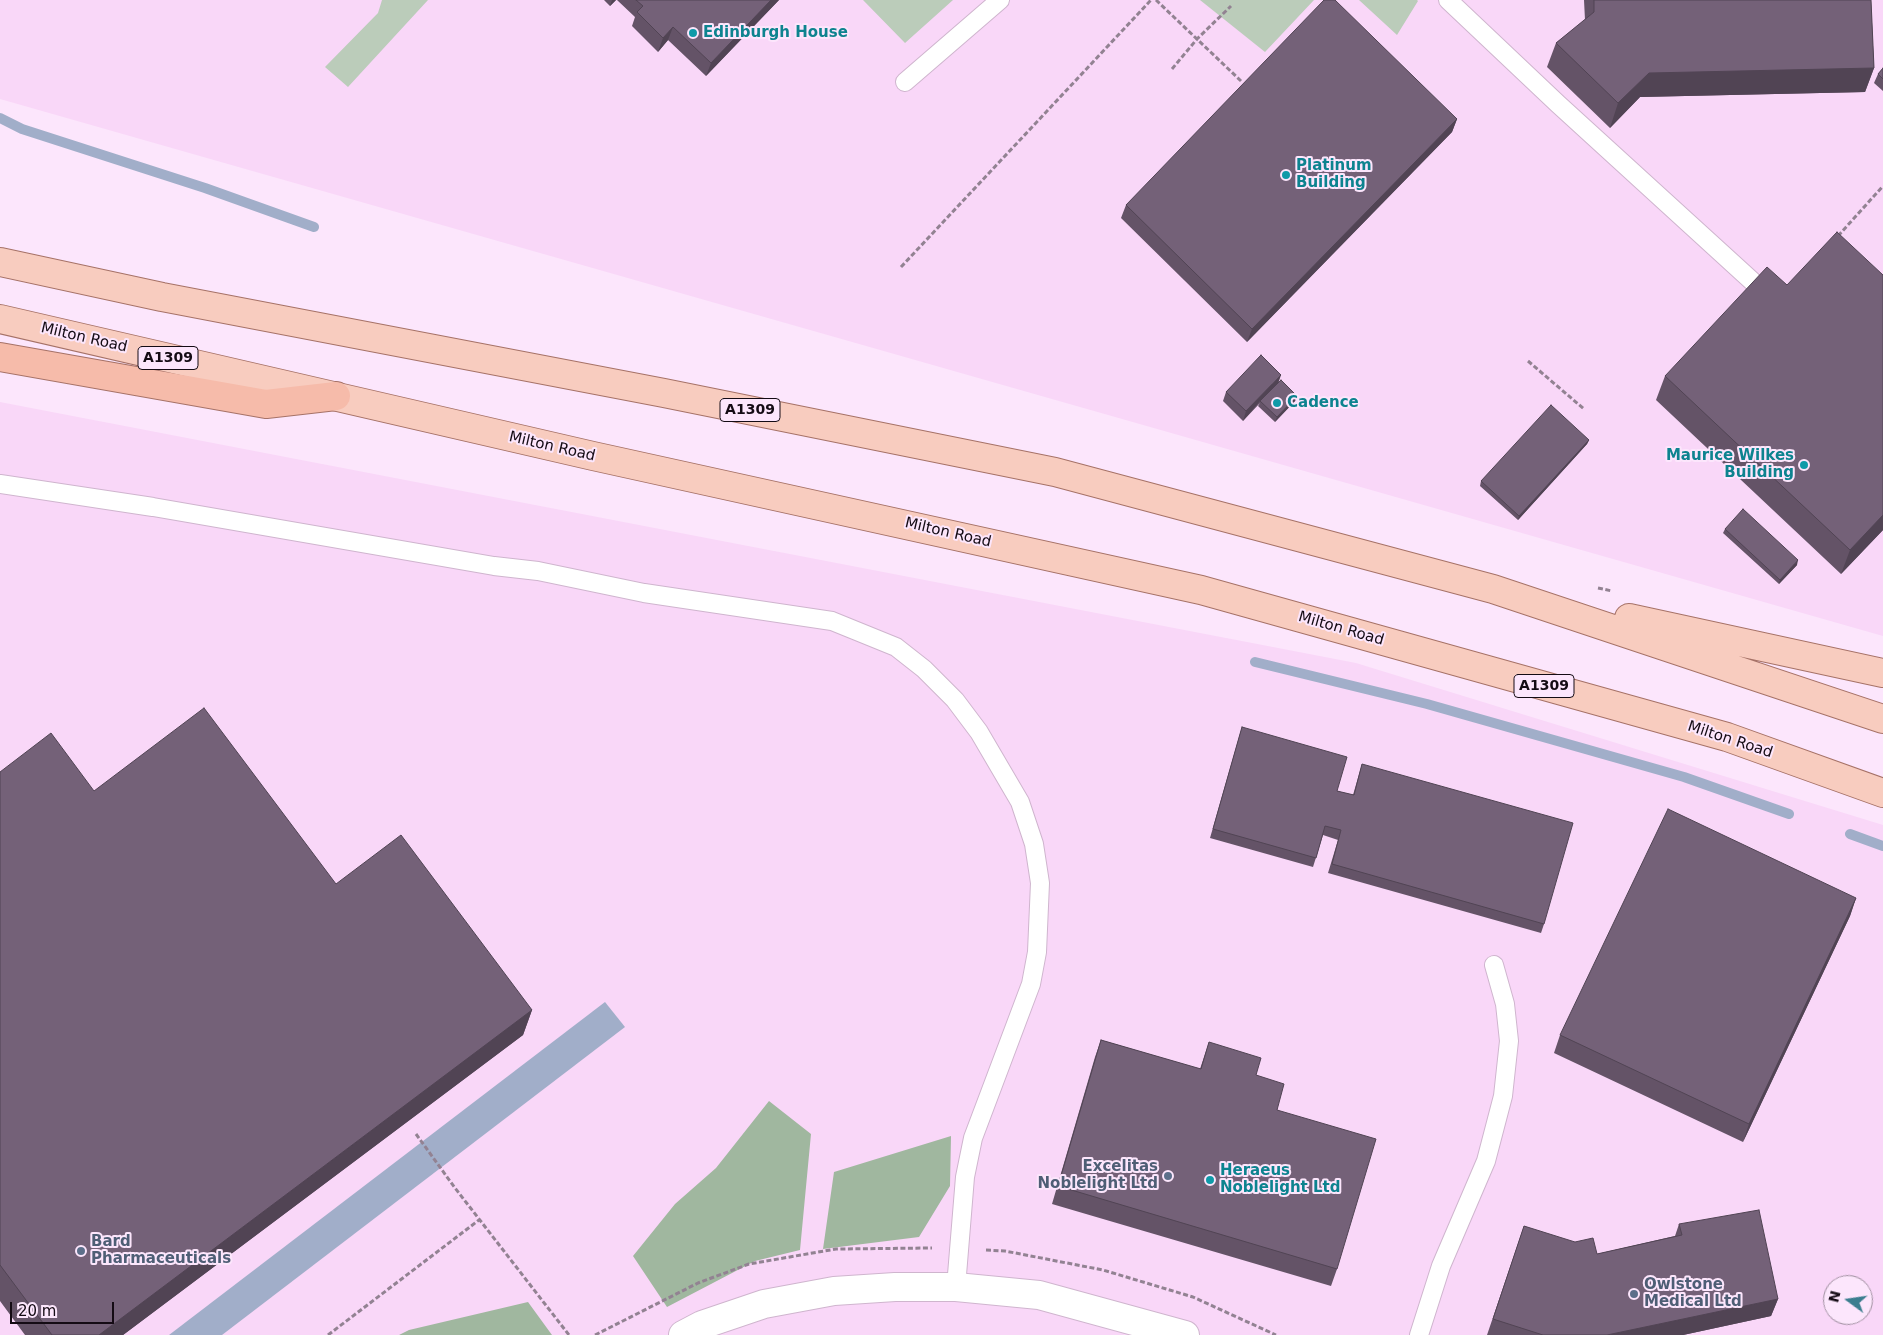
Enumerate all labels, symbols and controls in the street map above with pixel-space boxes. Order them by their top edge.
place label: Edinburgh House [703,24,848,42]
marker: Edinburgh House [687,27,699,39]
place label: Platinum Building [1296,157,1372,192]
marker: Platinum Building [1280,169,1292,181]
street label: Milton Road [39,319,129,357]
road number: A1309 [138,346,198,369]
place label: Cadence [1287,394,1359,412]
marker: Cadence [1271,397,1283,409]
road number: A1309 [720,398,780,422]
street label: Milton Road [507,428,597,466]
place label: Maurice Wilkes Building [1666,447,1794,482]
marker: Maurice Wilkes Building [1798,459,1810,471]
street label: Milton Road [903,514,993,552]
street label: Milton Road [1296,608,1386,650]
road number: A1309 [1514,674,1574,698]
street label: Milton Road [1685,718,1775,762]
place label: Excelitas Noblelight Ltd [1038,1158,1158,1193]
place label: Heraeus Noblelight Ltd [1220,1162,1340,1197]
marker: Excelitas Noblelight Ltd [1162,1170,1174,1182]
marker: Heraeus Noblelight Ltd [1204,1174,1216,1186]
place label: Bard Pharmaceuticals [91,1233,231,1268]
marker: Bard Pharmaceuticals [75,1245,87,1257]
north arrow [1823,1275,1873,1325]
place label: Owlstone Medical Ltd [1644,1276,1742,1311]
marker: Owlstone Medical Ltd [1628,1288,1640,1300]
text: N [1825,1289,1844,1304]
scale bar [12,1292,116,1324]
text: 20 m [18,1302,56,1320]

